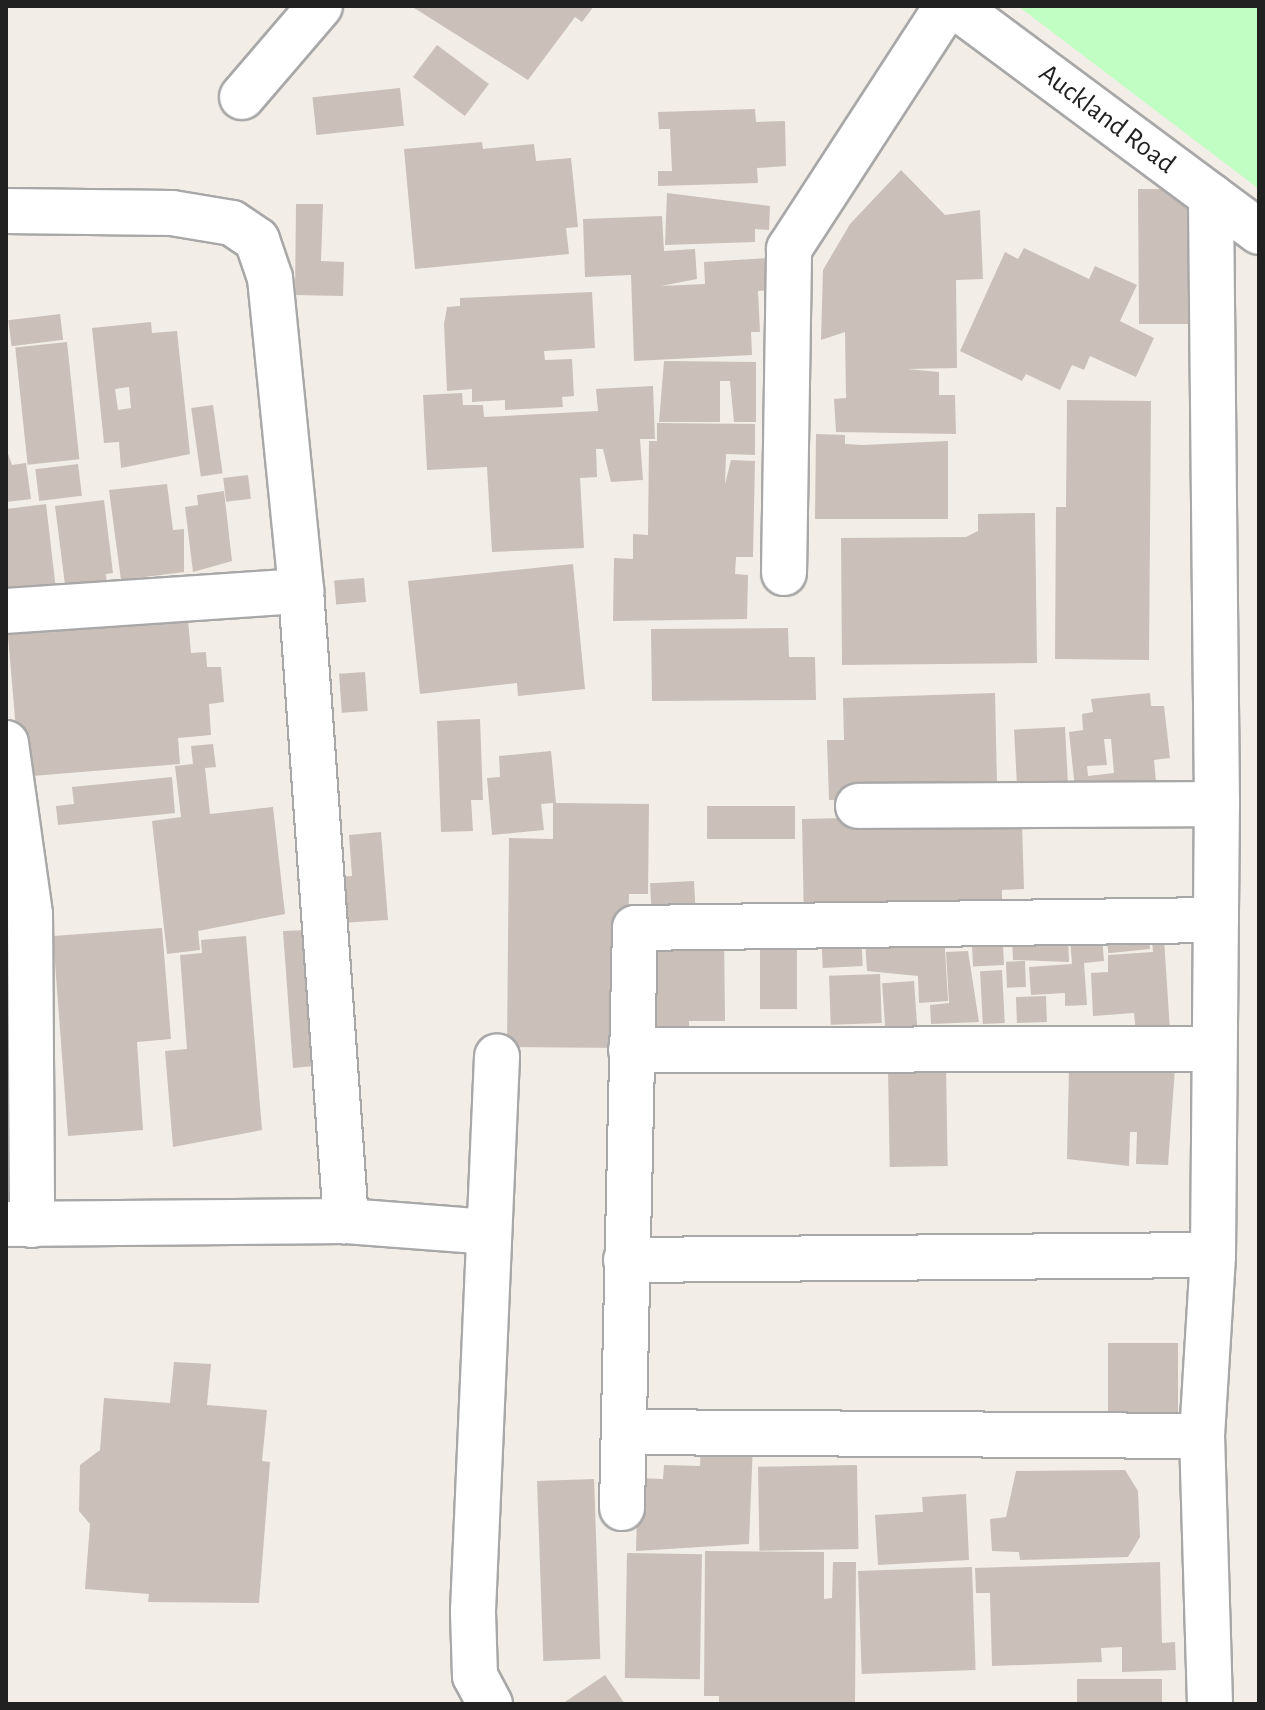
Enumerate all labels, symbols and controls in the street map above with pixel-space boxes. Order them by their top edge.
street label: Auckland Road [1032,57,1182,181]

